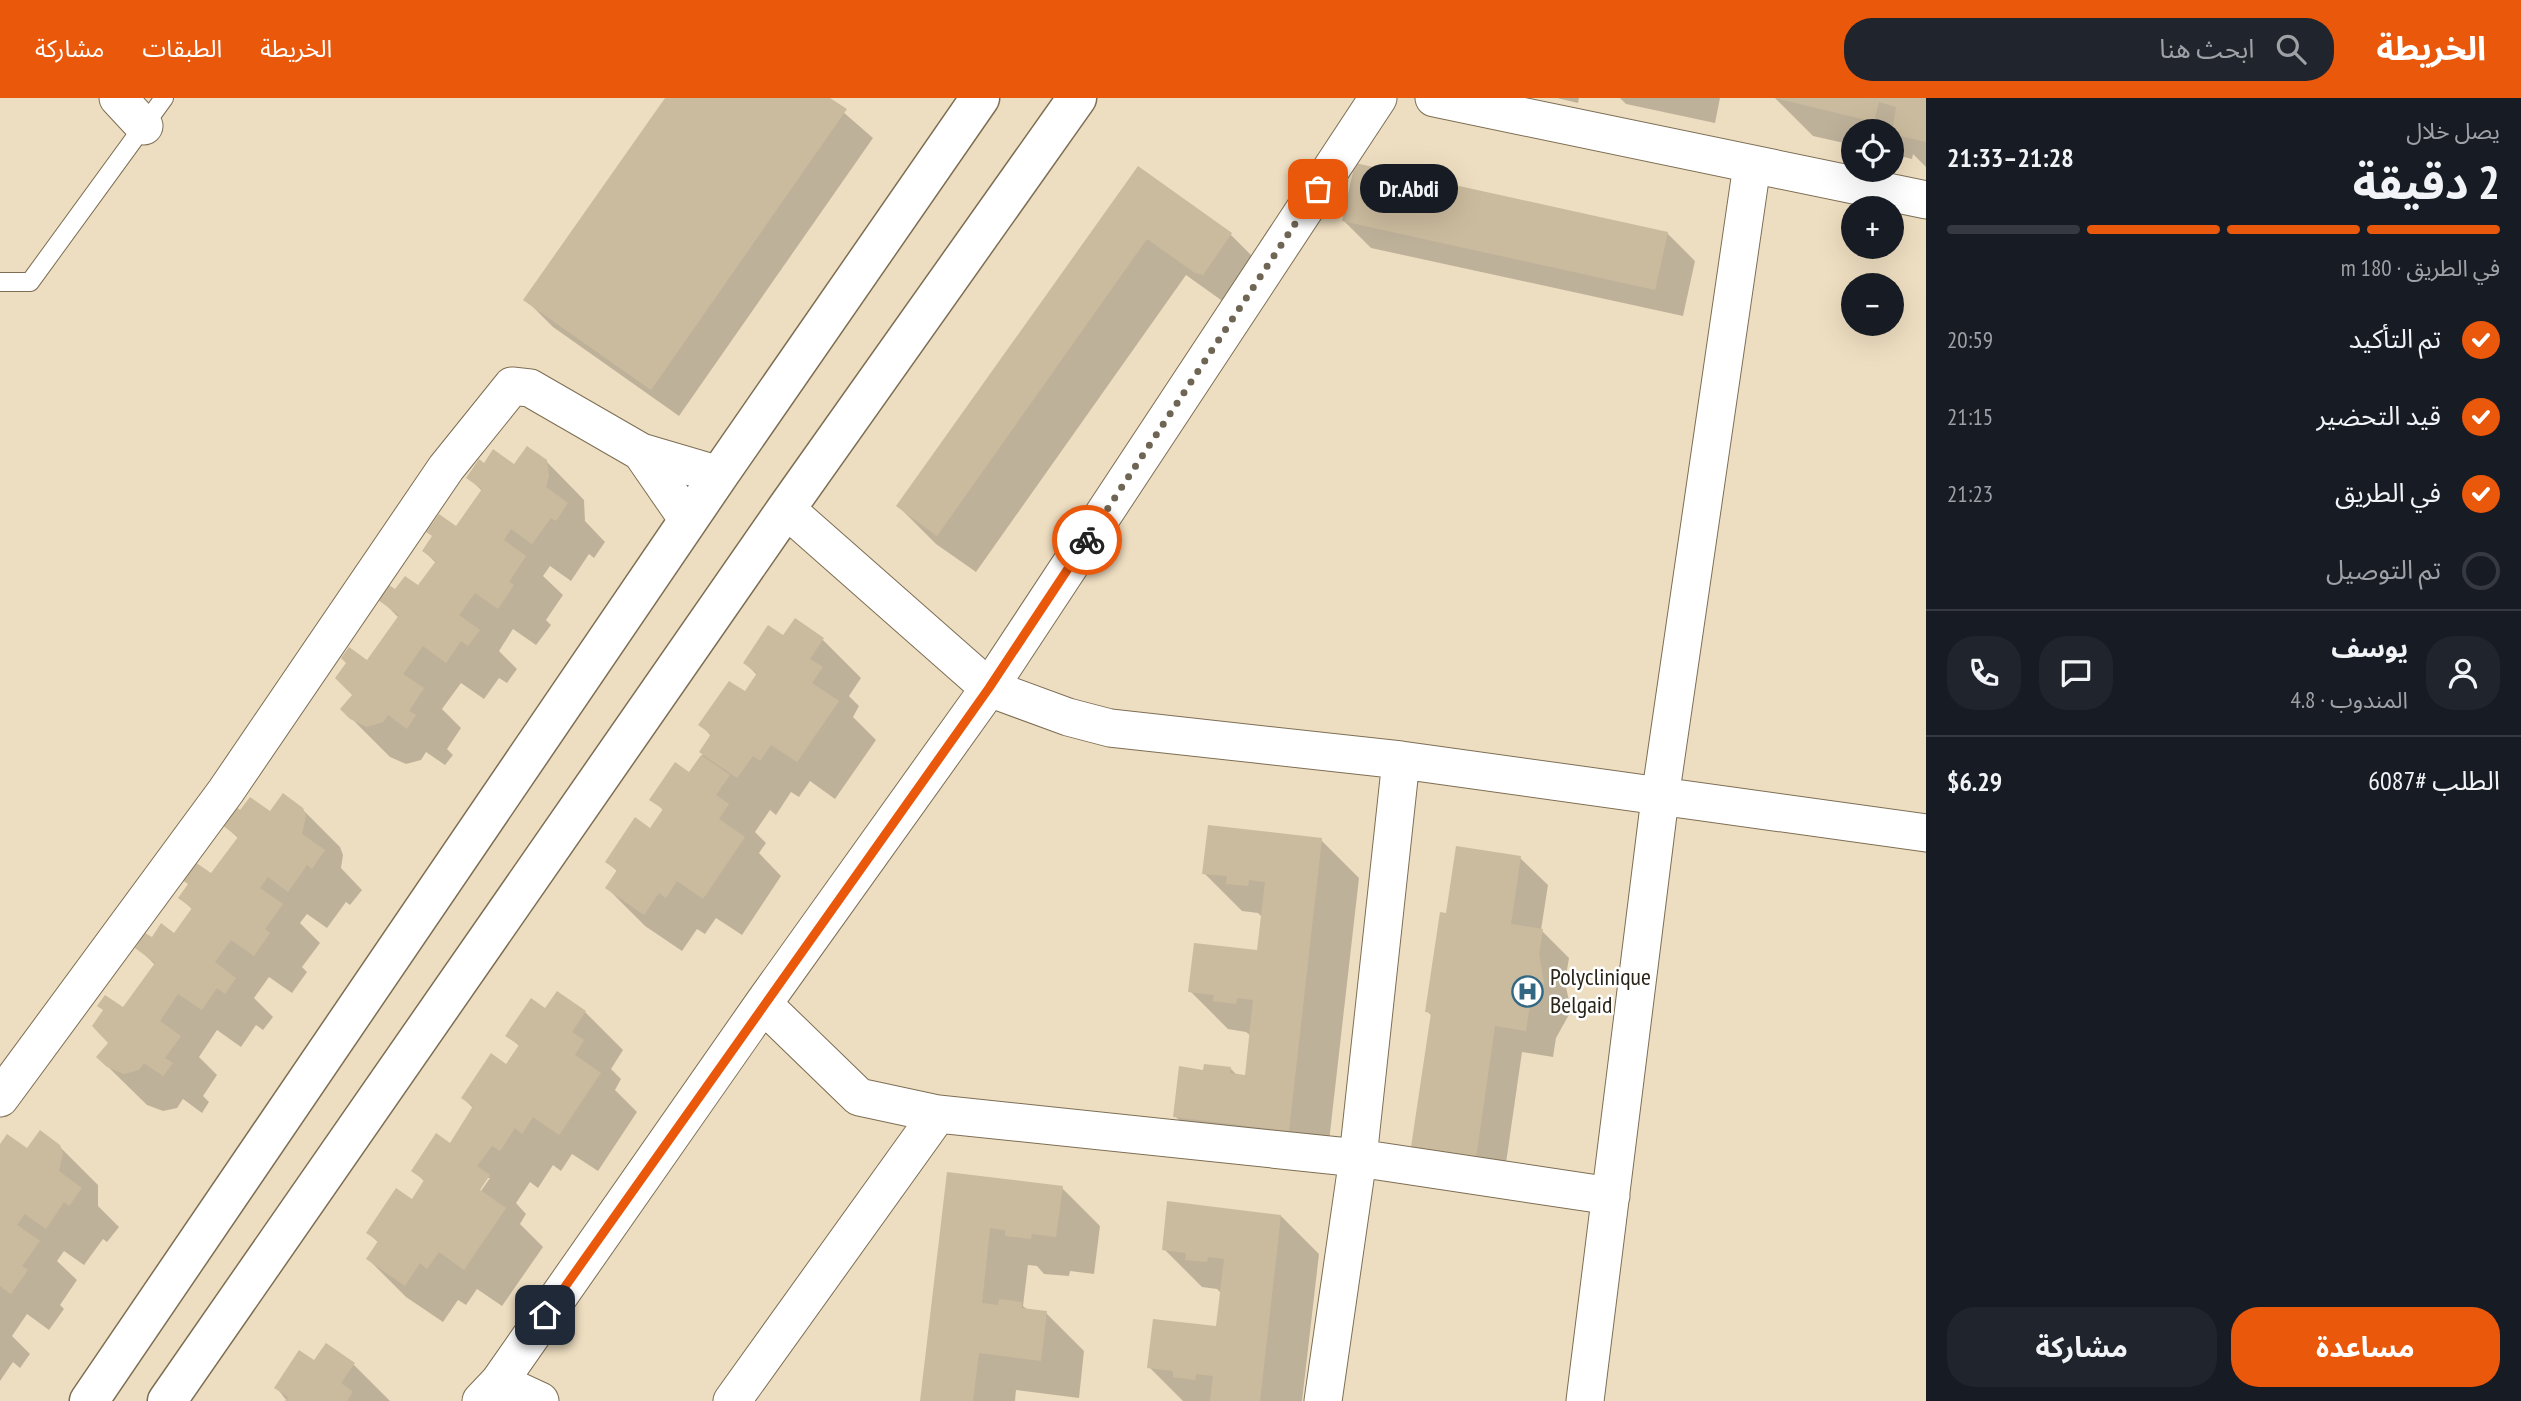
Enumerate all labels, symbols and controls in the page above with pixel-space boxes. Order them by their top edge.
search box [1844,18,2334,81]
text: الخريطة [2376,26,2486,69]
icon: search [2272,30,2310,68]
text: ابحث هنا [2159,32,2254,65]
text: مشاركة [35,33,104,64]
text: الطبقات [142,33,222,64]
text: الخريطة [260,33,332,64]
text: يصل خلال [2406,116,2500,145]
map controls [1841,119,1904,336]
button: locate [1841,119,1904,182]
text: 21:28–21:33 [1947,141,2074,174]
text: 2 دقيقة [2353,152,2500,212]
pin [1288,159,1348,219]
callout: Dr.Abdi [1360,164,1458,214]
icon: bag [1299,170,1337,208]
text: Dr.Abdi [1379,174,1439,203]
button: + [1841,196,1904,259]
text: في الطريق · 180 m [2341,253,2500,282]
button: − [1841,273,1904,336]
icon: check [2462,321,2500,359]
text: تم التأكيد [2349,322,2441,355]
text: 20:59 [1947,325,1993,354]
icon: check [2462,398,2500,436]
text: قيد التحضير [2316,399,2441,432]
text: 21:15 [1947,402,1993,431]
icon: check [2462,475,2500,513]
text: في الطريق [2335,476,2441,509]
text: 21:23 [1947,479,1993,508]
courier [1052,505,1122,575]
icon: bike [1068,521,1106,559]
text: تم التوصيل [2326,553,2441,586]
text: يوسف [2331,631,2408,664]
button: phone [1947,636,2021,710]
button: chat [2039,636,2113,710]
button: person [2426,636,2500,710]
text: المندوب · 4.8 [2291,685,2408,714]
text: الطلب #6087 [2368,764,2500,797]
text: $6.29 [1947,765,2002,798]
place label: Polyclinique Belgaid [1550,961,1651,1020]
hospital icon: Polyclinique Belgaid [1510,974,1544,1008]
pin [515,1285,575,1345]
icon: home [526,1296,564,1334]
button: مشاركة [1947,1307,2217,1387]
button: مساعدة [2231,1307,2500,1387]

